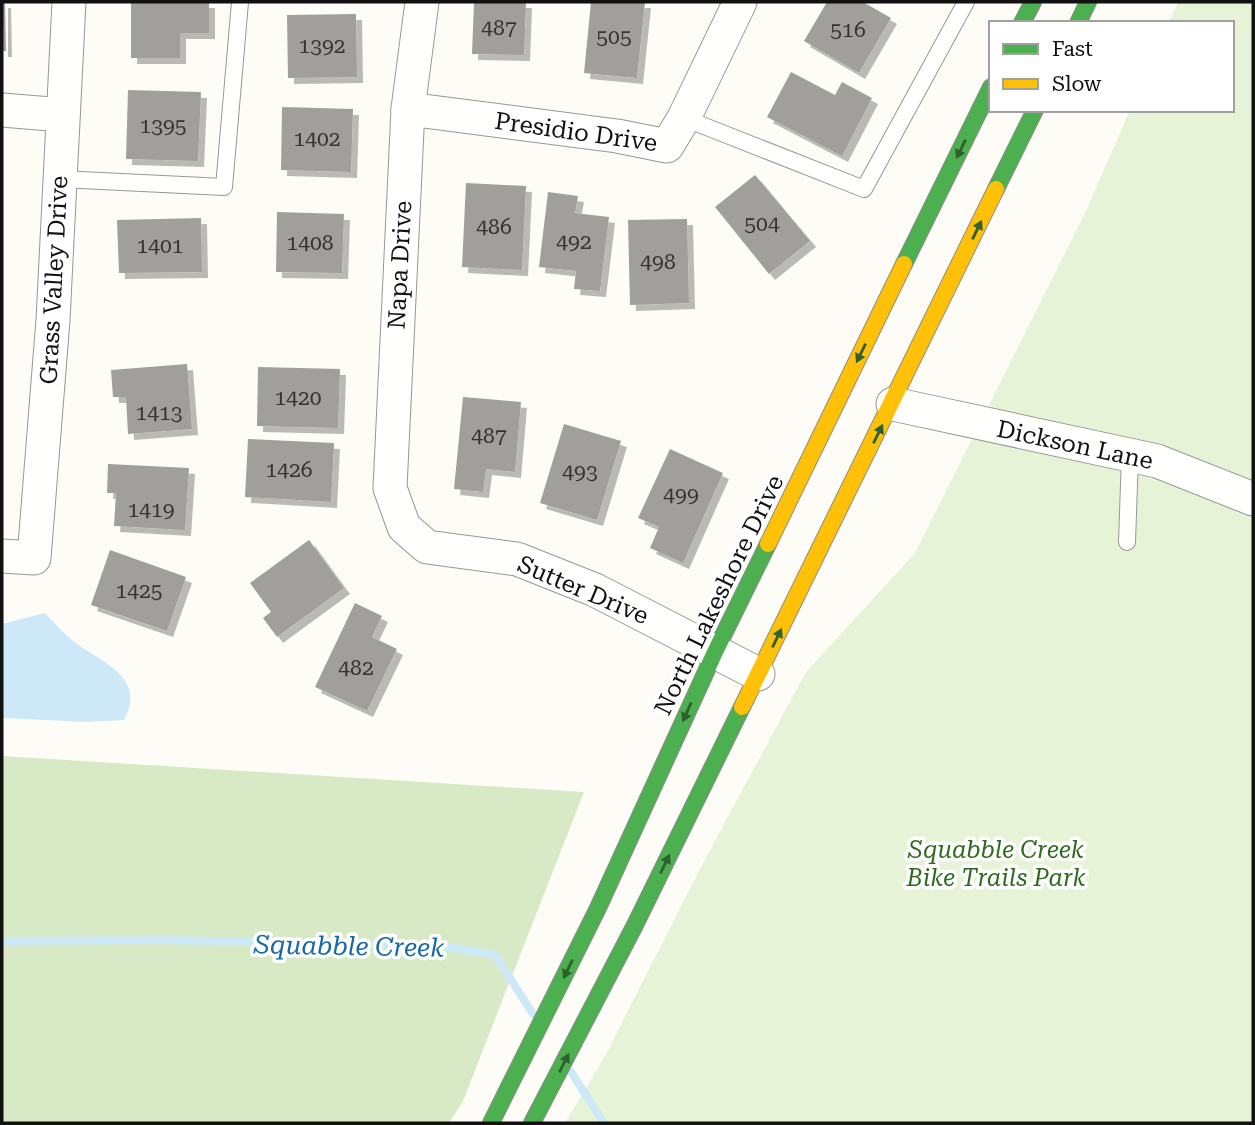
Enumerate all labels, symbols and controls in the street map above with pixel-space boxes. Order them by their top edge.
house number: 487 [481,16,517,40]
house number: 516 [830,18,866,42]
legend [989,21,1234,112]
house number: 505 [596,25,632,49]
house number: 1392 [298,34,346,58]
text: Fast [1052,37,1093,61]
text: Slow [1052,72,1102,96]
street label: Presidio Drive [493,107,659,157]
house number: 1395 [139,114,187,138]
house number: 1402 [293,127,341,151]
one-way arrow [955,139,966,159]
street label: Grass Valley Drive [35,175,73,385]
street label: Napa Drive [383,200,417,330]
house number: 504 [744,212,780,236]
house number: 486 [476,215,512,239]
one-way arrow [972,220,983,240]
house number: 492 [556,230,592,254]
house number: 1408 [286,231,334,255]
house number: 1401 [136,234,184,258]
house number: 498 [640,250,676,274]
one-way arrow [855,343,867,363]
house number: 1420 [274,386,322,410]
house number: 1413 [135,401,183,425]
street label: Dickson Lane [994,415,1156,475]
house number: 487 [471,424,507,448]
one-way arrow [872,424,883,444]
house number: 1426 [265,458,313,482]
house number: 493 [562,460,598,484]
street label: North Lakeshore Drive [649,470,789,720]
house number: 499 [663,483,699,507]
house number: 1419 [127,498,175,522]
street label: Sutter Drive [513,550,653,630]
house number: 1425 [115,579,163,603]
one-way arrow [771,628,782,648]
house number: 482 [338,656,374,680]
one-way arrow [681,702,692,723]
park label: Squabble Creek Bike Trails Park [906,836,1086,892]
one-way arrow [659,854,670,874]
water label: Squabble Creek [253,929,445,963]
one-way arrow [563,959,574,979]
one-way arrow [558,1053,570,1073]

